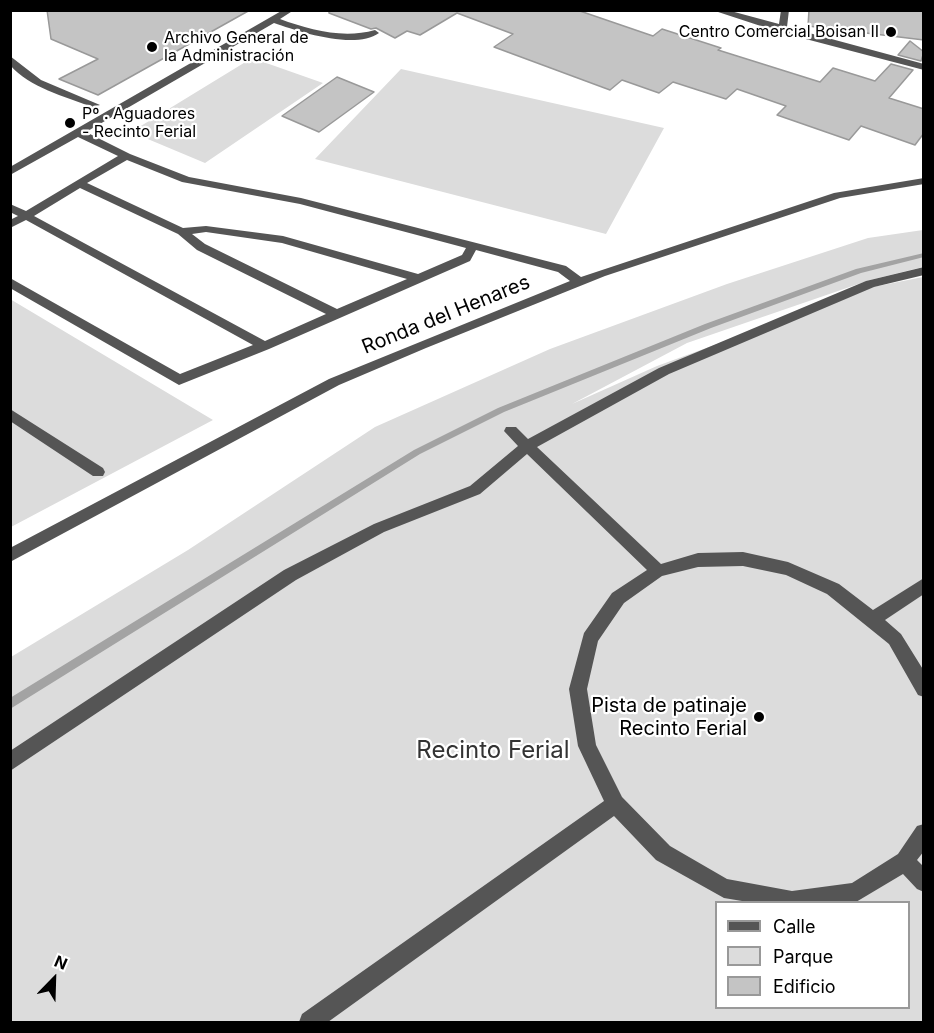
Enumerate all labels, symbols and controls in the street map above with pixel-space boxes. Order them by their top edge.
place label: Centro Comercial Boisan II [679,22,879,42]
marker: Centro Comercial Boisan II [884,25,898,39]
place label: Archivo General de la Administración [164,28,309,66]
marker: Archivo General de la Administración [145,40,159,54]
place label: Pº . Aguadores - Recinto Ferial [82,104,196,142]
marker: Pº . Aguadores - Recinto Ferial [63,116,77,130]
street label: Ronda del Henares [359,270,533,360]
place label: Pista de patinaje Recinto Ferial [591,694,747,741]
marker: Pista de patinaje Recinto Ferial [752,710,766,724]
park label: Recinto Ferial [416,737,570,765]
legend [715,901,910,1009]
text: Calle [773,916,815,937]
text: Parque [773,946,833,967]
north arrow [24,949,84,1009]
text: N [52,951,71,974]
text: Edificio [773,976,836,997]

